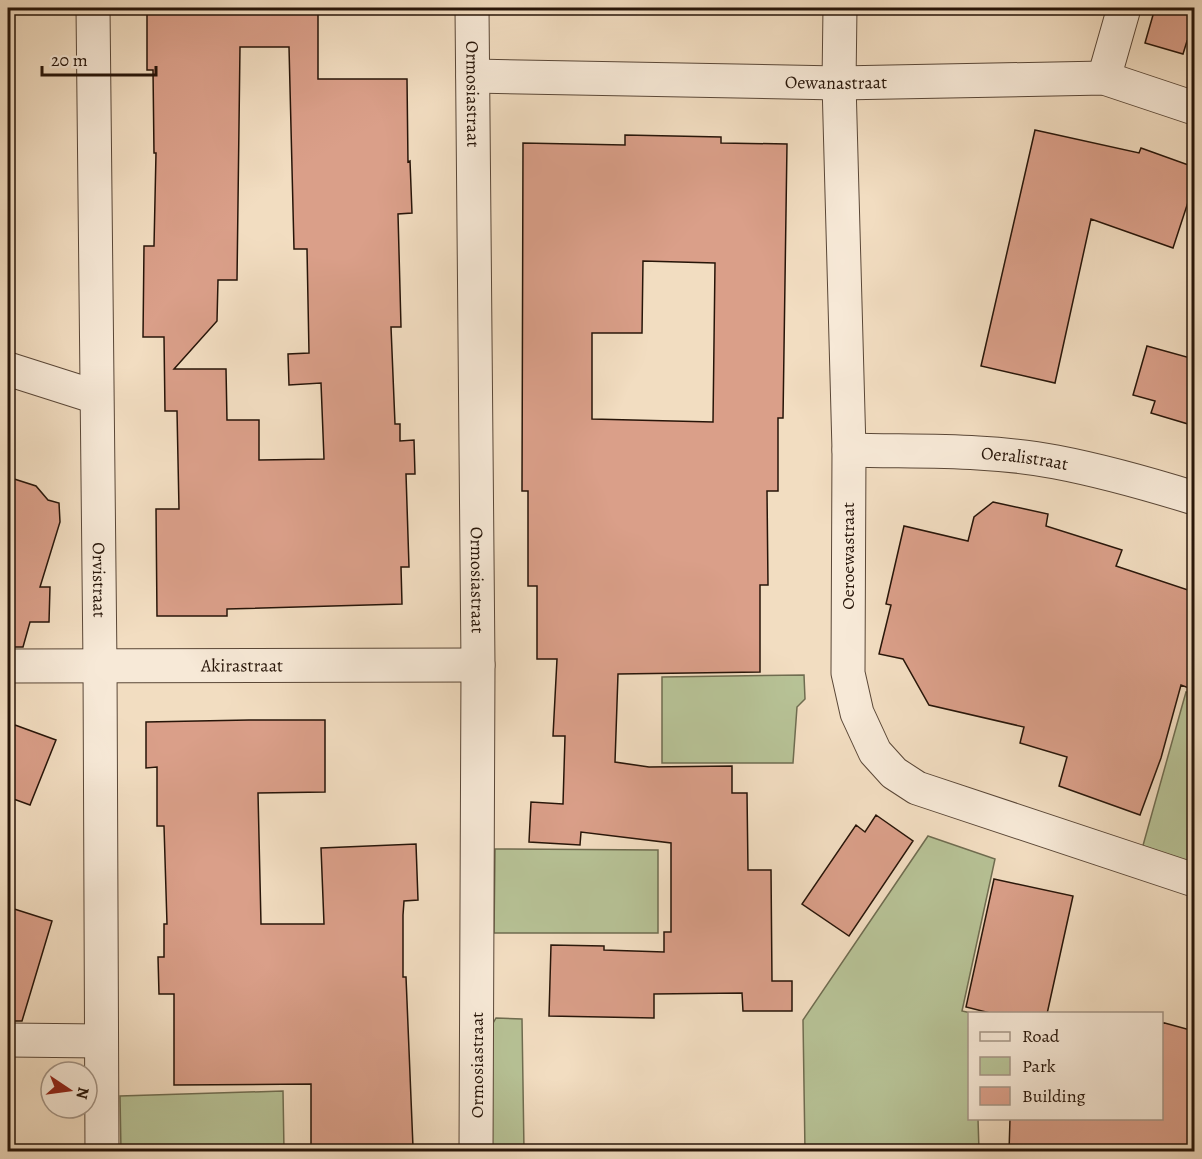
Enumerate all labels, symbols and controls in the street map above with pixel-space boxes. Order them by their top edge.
scale bar [42,39,156,77]
street label: Ormosiastraat [460,41,485,148]
text: 20 m [51,48,88,72]
street label: Oewanastraat [785,70,887,95]
street label: Oeralistraat [980,441,1070,476]
street label: Oeroewastraat [836,502,860,610]
street label: Ormosiastraat [465,527,490,633]
street label: Orvistraat [87,542,111,618]
street label: Akirastraat [200,653,283,678]
street label: Ormosiastraat [465,1012,489,1118]
legend [968,1012,1163,1120]
text: Road [1022,1024,1060,1048]
text: Park [1022,1054,1056,1078]
north arrow [39,1060,99,1120]
text: Building [1022,1084,1086,1108]
text: N [71,1085,95,1102]

